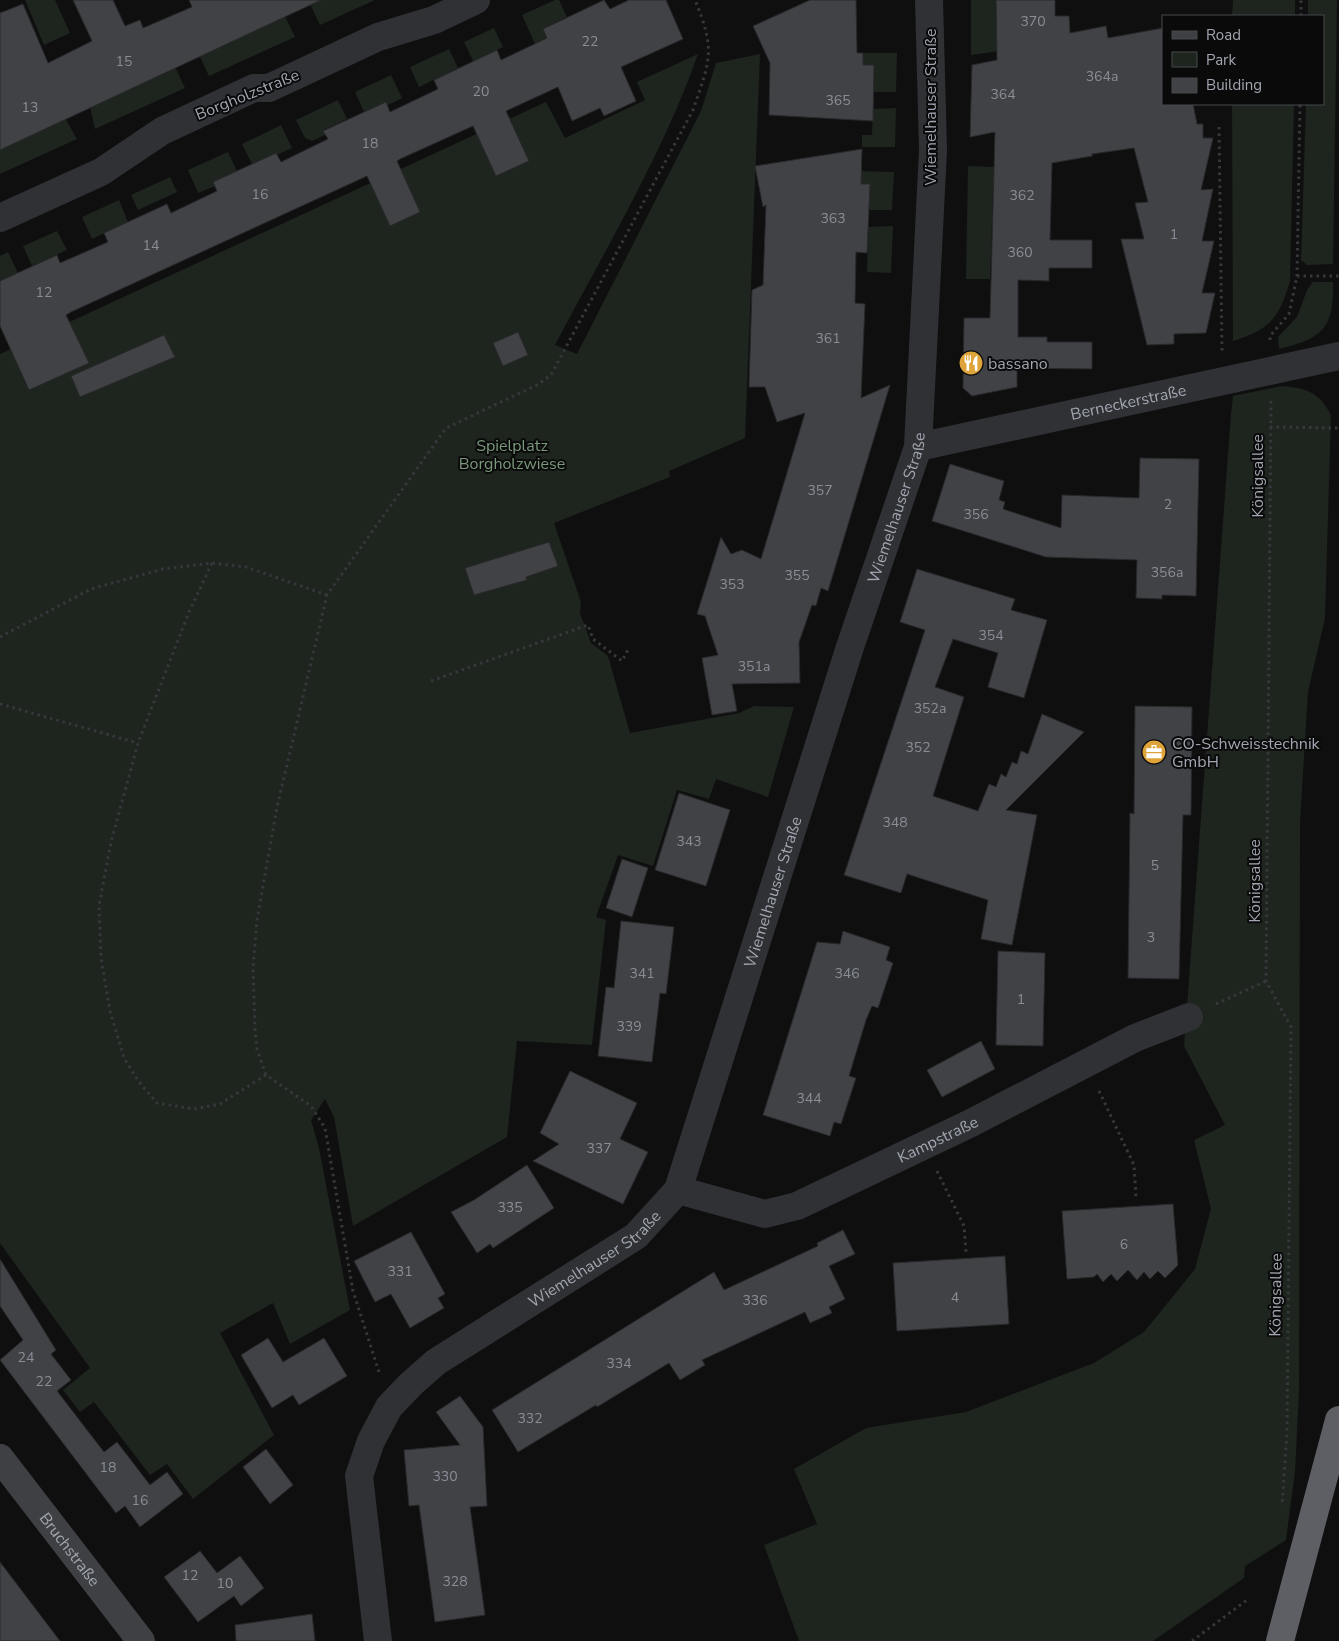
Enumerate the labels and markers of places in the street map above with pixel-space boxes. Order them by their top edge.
restaurant icon: bassano [958,350,984,376]
place label: bassano [988,353,1048,375]
place label: CO-Schweisstechnik GmbH [1172,733,1321,773]
office icon: CO-Schweisstechnik GmbH [1141,739,1167,765]

